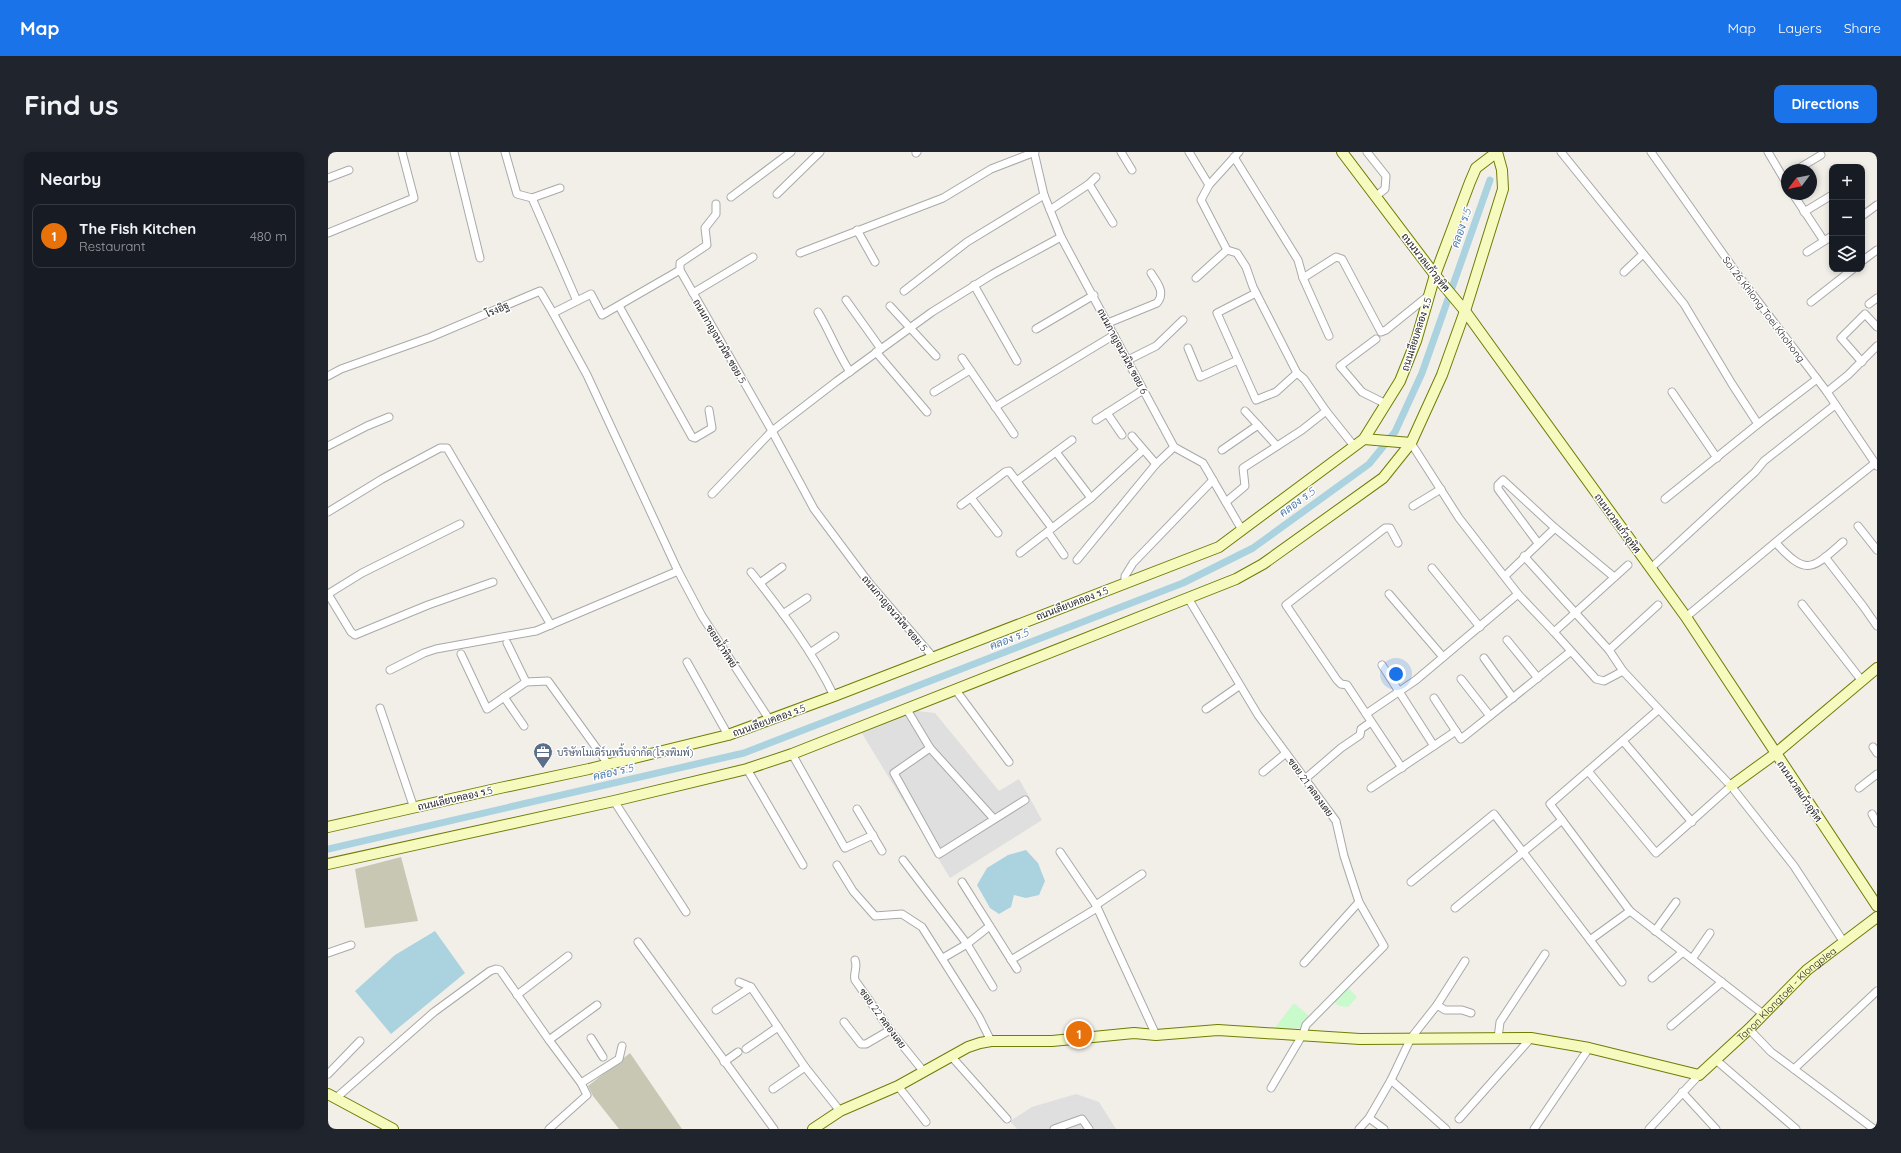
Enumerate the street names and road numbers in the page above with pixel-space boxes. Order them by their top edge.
street label: ถนนนวลแก้วอุทิศ [1398,230,1453,295]
street label: Soi 26 Khlong Toei Khohong [1720,254,1808,365]
street label: ถนนเลียบคลอง ร.5 [1398,296,1435,373]
street label: ถนนกาญจนวนิช ซอย 5 [690,297,749,386]
street label: โรงอิฐ [482,299,511,322]
street label: ถนนกาญจนวนิช ซอย 6 [1094,306,1151,397]
street label: ถนนนวลแก้วอุทิศ [1591,491,1644,556]
street label: ถนนกาญจนวนิช ซอย 5 [859,573,930,654]
street label: ถนนเลียบคลอง ร.5 [1034,584,1110,623]
street label: ซอยน้ำทิพย์ [703,621,743,670]
street label: ถนนเลียบคลอง ร.5 [731,701,807,740]
street label: ซอย 21 คลองเตย [1285,755,1336,819]
street label: ถนนนวลแก้วอุทิศ [1774,758,1825,825]
street label: ถนนเลียบคลอง ร.5 [416,784,494,813]
street label: Tanon Klongtoei - Klongplea [1734,944,1839,1044]
street label: ซอย 22 คลองเตย [856,986,909,1051]

